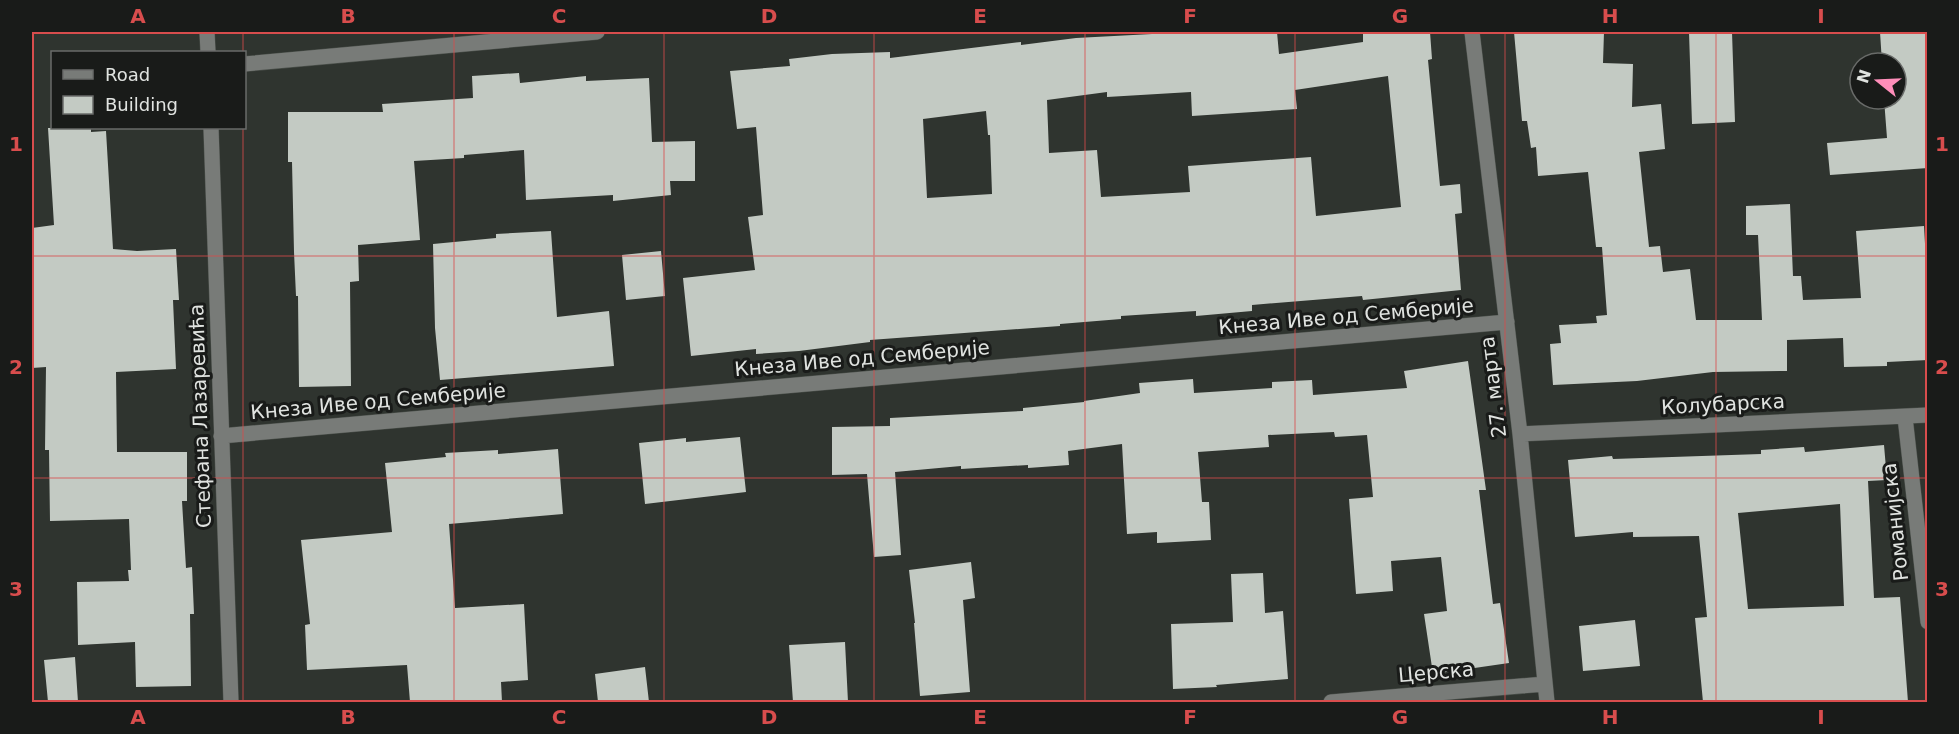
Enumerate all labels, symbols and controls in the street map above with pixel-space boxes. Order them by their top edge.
text: A [130,4,146,28]
text: B [340,4,356,28]
text: C [552,4,566,28]
text: D [761,4,777,28]
text: E [973,4,987,28]
text: F [1183,4,1197,28]
text: G [1392,4,1408,28]
text: H [1602,4,1618,28]
text: I [1817,4,1825,28]
legend [51,51,246,129]
north arrow [1848,51,1908,111]
text: Road [105,64,150,85]
text: N [1853,67,1875,86]
text: Building [105,94,178,115]
text: 1 [9,132,23,156]
text: 1 [1935,132,1949,156]
street label: Кнеза Иве од Семберије [1217,293,1475,339]
street label: Стефана Лазаревића [184,304,216,528]
street label: Кнеза Иве од Семберије [733,335,991,381]
street label: 27. марта [1475,335,1511,439]
text: 2 [9,355,23,379]
text: 2 [1935,355,1949,379]
street label: Кнеза Иве од Семберије [249,378,507,424]
street label: Колубарска [1661,389,1785,419]
street label: Романијска [1877,462,1913,582]
text: 3 [9,577,23,601]
text: 3 [1935,577,1949,601]
street label: Церска [1397,657,1475,687]
text: A [130,705,146,729]
text: B [340,705,356,729]
text: C [552,705,566,729]
text: D [761,705,777,729]
text: E [973,705,987,729]
text: F [1183,705,1197,729]
text: G [1392,705,1408,729]
text: H [1602,705,1618,729]
text: I [1817,705,1825,729]

